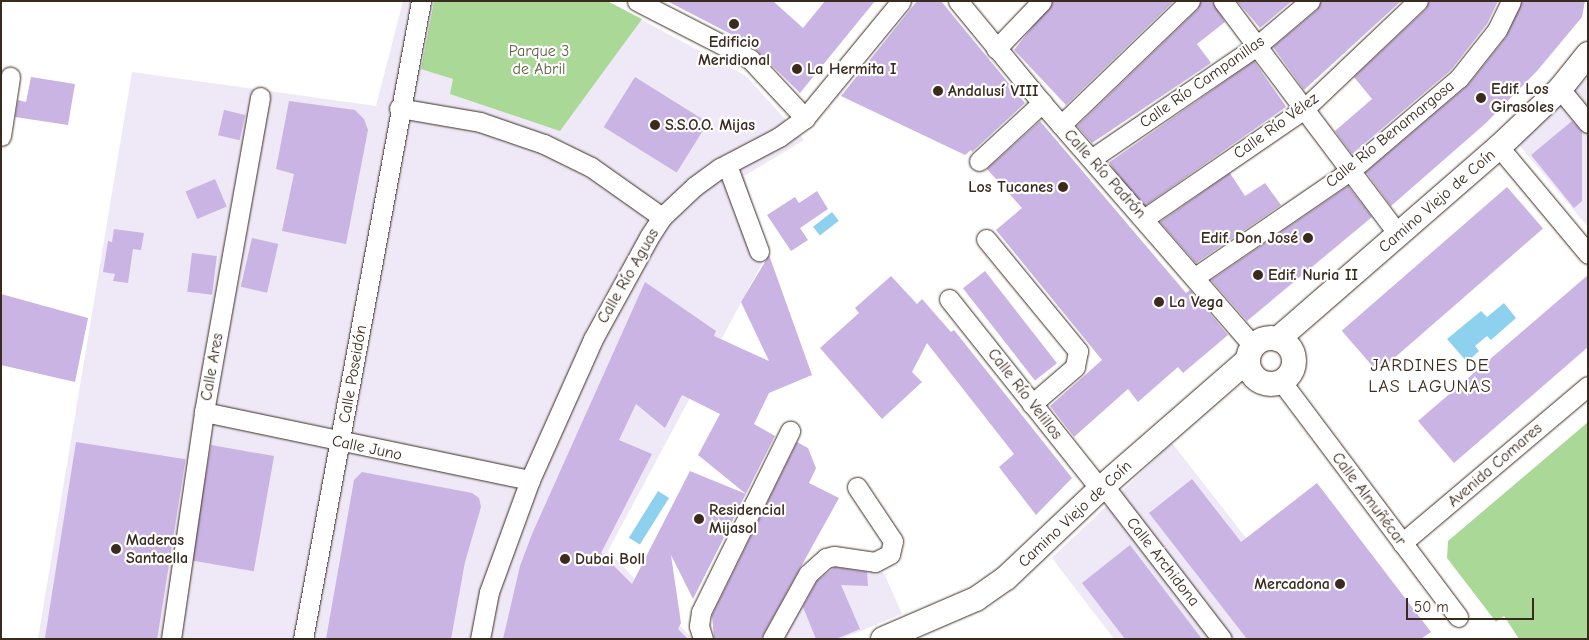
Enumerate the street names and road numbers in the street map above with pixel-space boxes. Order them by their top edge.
street label: Calle Río Campanillas [1136,32,1268,132]
street label: Calle Río Benamargosa [1322,76,1458,192]
street label: Calle Río Vélez [1230,89,1322,163]
street label: Calle Río Padrón [1060,125,1150,223]
street label: Camino Viejo de Coín [1375,145,1499,257]
street label: Calle Río Aguas [593,225,663,327]
street label: Calle Poseidón [335,324,371,424]
street label: Calle Ares [197,332,227,402]
street label: Calle Río Velillos [984,345,1066,443]
street label: Avenida Comares [1444,419,1546,511]
street label: Calle Juno [330,431,404,465]
street label: Calle Almuñécar [1328,449,1410,549]
street label: Camino Viejo de Coín [1014,457,1136,571]
street label: Calle Archidona [1122,514,1204,610]

